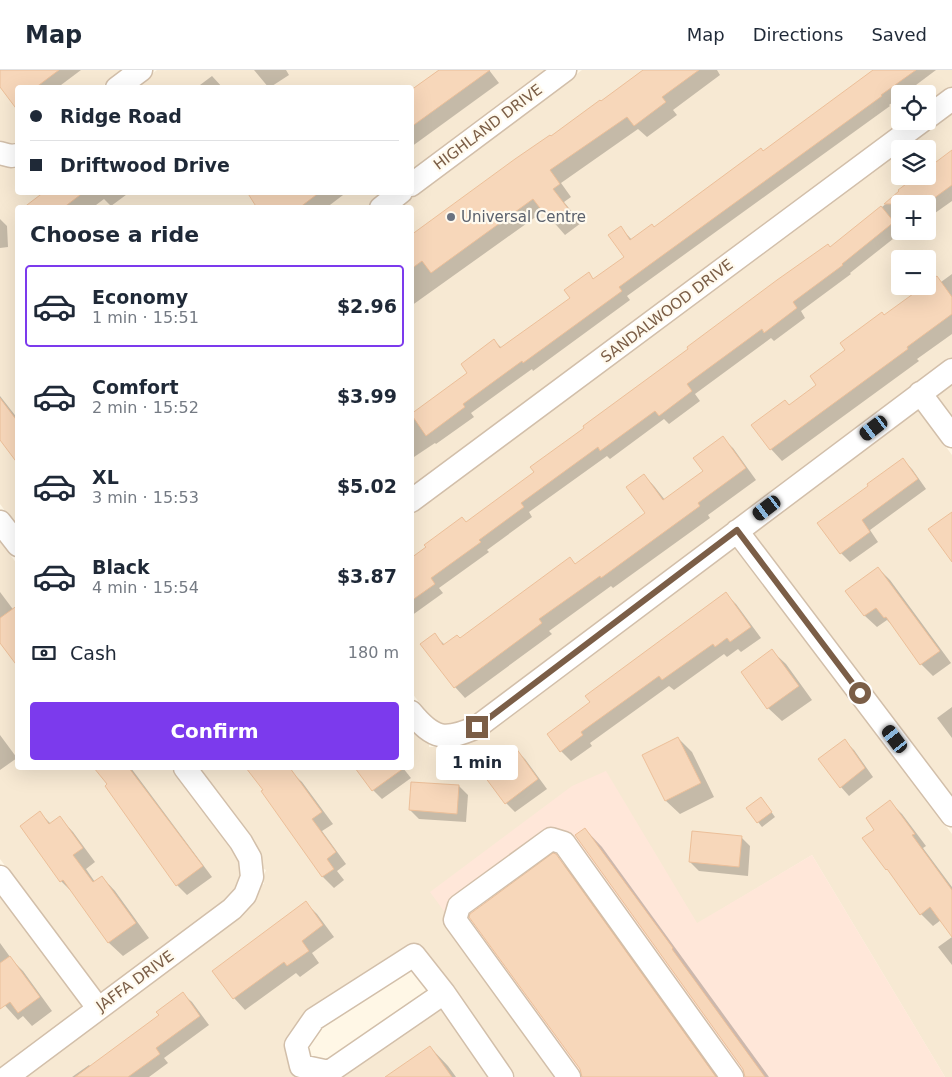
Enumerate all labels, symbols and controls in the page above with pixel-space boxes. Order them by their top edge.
text: Map [25,21,82,49]
text: Map [687,24,725,45]
text: Directions [753,24,843,45]
text: Saved [871,24,927,45]
street label: HIGHLAND DRIVE [430,80,546,174]
map controls [891,85,936,295]
button: locate [891,85,936,130]
text: Ridge Road [60,105,182,127]
button: layers [891,140,936,185]
text: Driftwood Drive [60,154,230,176]
button: + [891,195,936,240]
place label: Universal Centre [461,208,586,226]
marker: Universal Centre [445,211,457,223]
text: Choose a ride [30,222,199,247]
button: − [891,250,936,295]
street label: SANDALWOOD DRIVE [597,255,737,367]
icon: car [32,284,77,329]
text: Economy [92,286,188,308]
text: $2.96 [337,295,397,317]
text: 1 min · 15:51 [92,308,199,327]
icon: car [32,374,77,419]
text: Comfort [92,376,179,398]
text: $3.99 [337,385,397,407]
text: 2 min · 15:52 [92,398,199,417]
car [857,413,890,443]
icon: car [32,464,77,509]
text: XL [92,466,119,488]
text: $5.02 [337,475,397,497]
text: 3 min · 15:53 [92,488,199,507]
car [750,493,783,523]
icon: car [32,554,77,599]
text: Black [92,556,150,578]
text: $3.87 [337,565,397,587]
text: 4 min · 15:54 [92,578,199,597]
icon: cash [30,639,58,667]
text: Cash [70,642,117,664]
text: 180 m [348,643,399,662]
route start [849,682,871,704]
button: Confirm [30,702,399,760]
route end [466,716,488,738]
car [879,723,910,755]
callout: 1 min [436,744,518,780]
text: 1 min [452,753,502,772]
street label: JAFFA DRIVE [92,947,177,1016]

